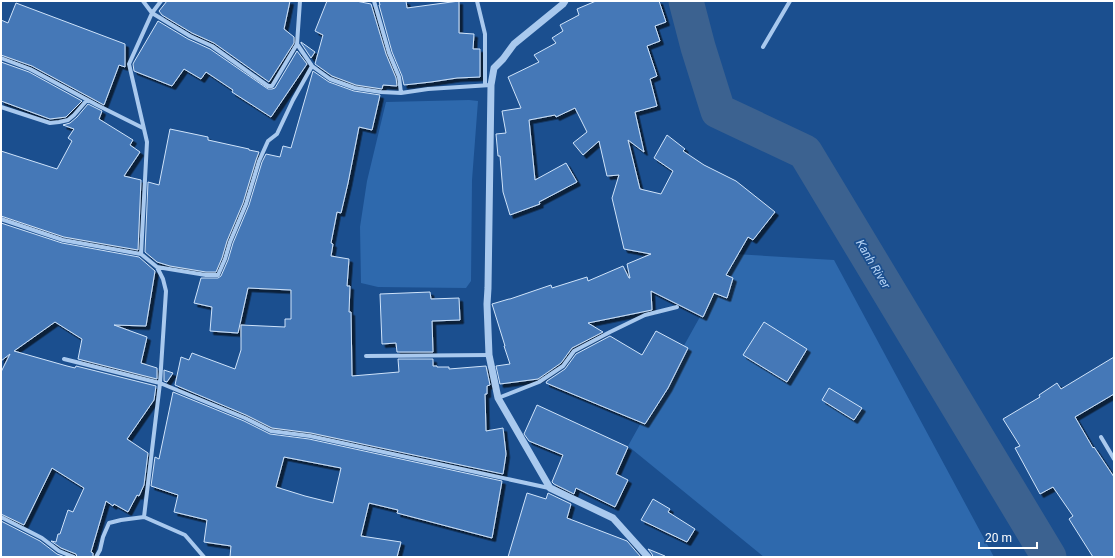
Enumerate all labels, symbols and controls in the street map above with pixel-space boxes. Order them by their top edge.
water label: Kanh River [853,237,894,292]
scale bar [979,524,1037,550]
text: 20 m [985,531,1012,545]

